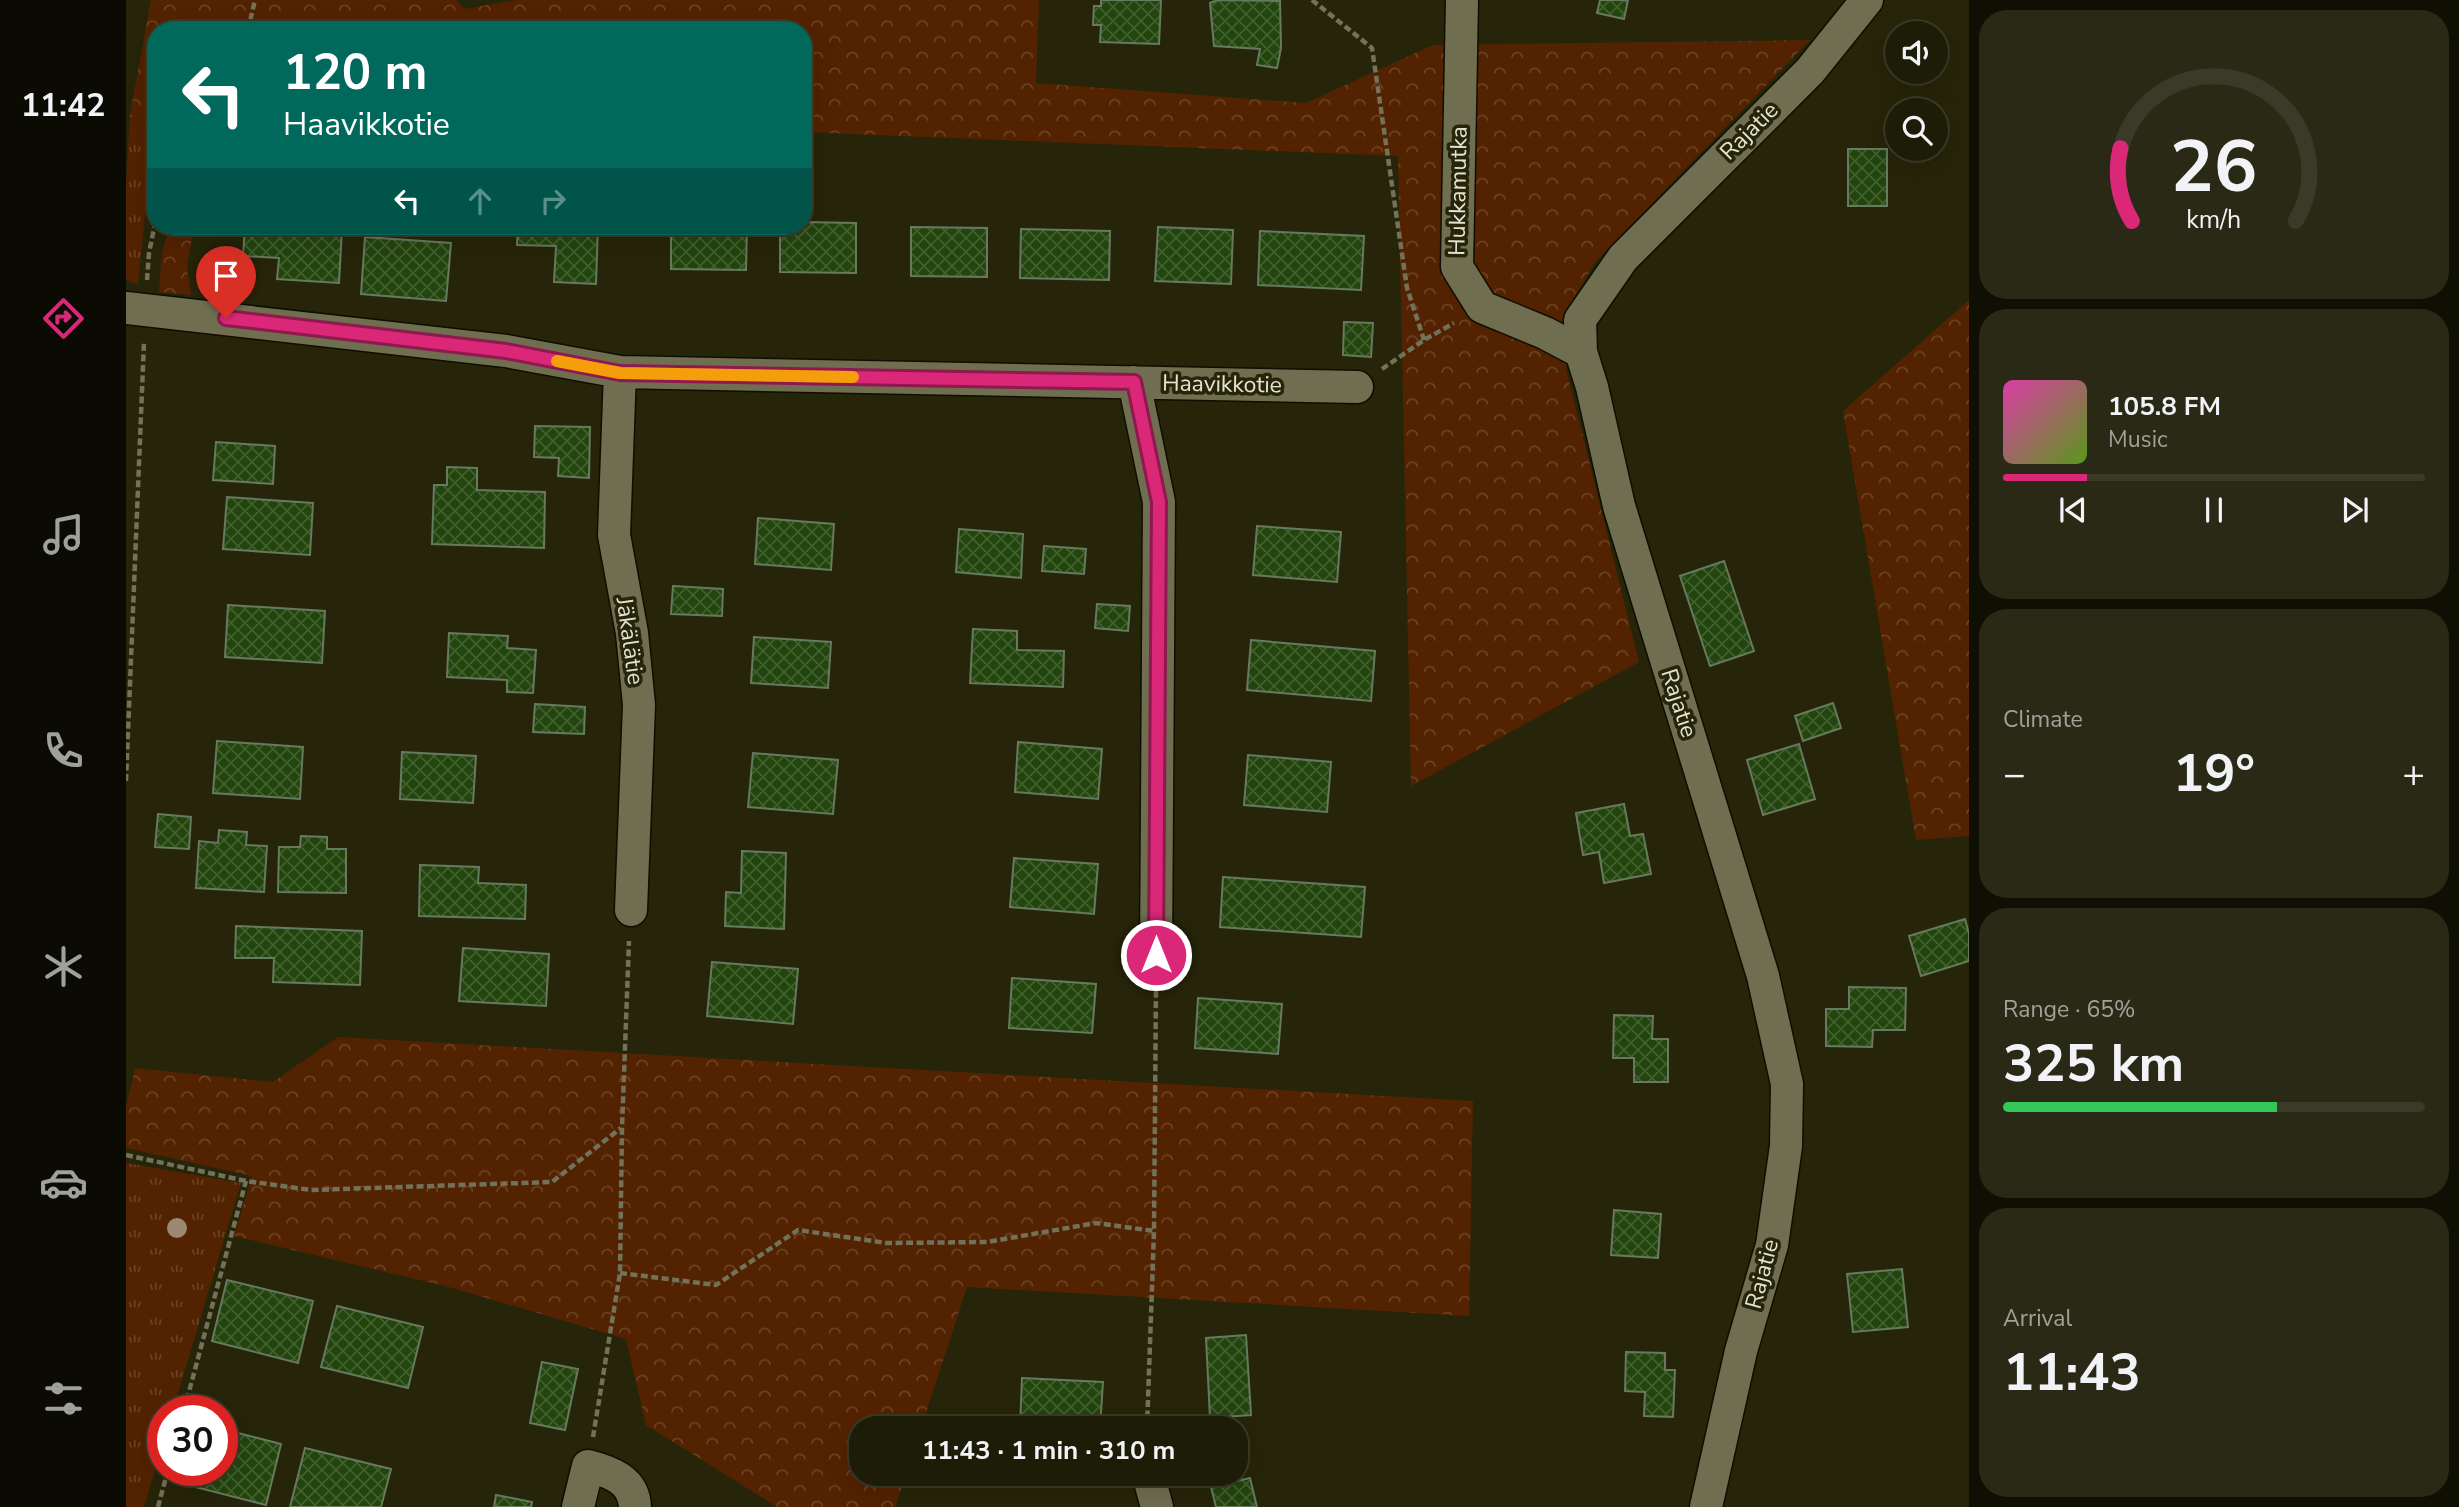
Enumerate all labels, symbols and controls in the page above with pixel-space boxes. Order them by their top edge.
map controls [1885,21,1948,161]
button: sound [1885,21,1948,84]
text: 120 m [283,39,427,106]
icon: left [168,49,259,140]
text: 11:42 [21,84,105,127]
street label: Rajatie [1713,95,1785,167]
button: search [1885,98,1948,161]
text: Haavikkotie [283,103,450,146]
text: 26 [2170,117,2258,217]
street label: Hukkamutka [1441,126,1475,256]
icon: left [388,182,426,220]
icon: ahead [461,182,499,220]
icon: right [534,182,572,220]
text: km/h [2186,203,2242,237]
pin [196,246,256,318]
icon: arrive [207,257,245,295]
icon: directions [39,294,88,343]
street label: Haavikkotie [1162,367,1282,401]
text: 105.8 FM [2108,389,2221,424]
text: Music [2108,424,2168,455]
icon: previous [2054,491,2092,529]
icon: pause [2195,491,2233,529]
icon: next [2336,491,2374,529]
icon: music [39,510,88,559]
street label: Jäkälätie [608,594,651,687]
street label: Rajatie [1653,665,1705,741]
text: Climate [2003,704,2083,735]
icon: phone [39,726,88,775]
text: 19° [2173,738,2255,809]
text: − [2003,749,2026,800]
text: + [2402,749,2425,800]
position arrow [1119,918,1193,992]
icon: climate [39,942,88,991]
text: Range · 65% [2003,994,2135,1025]
text: 325 km [2003,1028,2184,1099]
icon: car [39,1158,88,1207]
street label: Rajatie [1738,1236,1786,1312]
text: Arrival [2003,1303,2072,1334]
text: 11:43 [2003,1337,2141,1408]
icon: filters [39,1374,88,1423]
speed limit sign: 30 [147,1395,238,1486]
text: 11:43 · 1 min · 310 m [922,1433,1175,1468]

